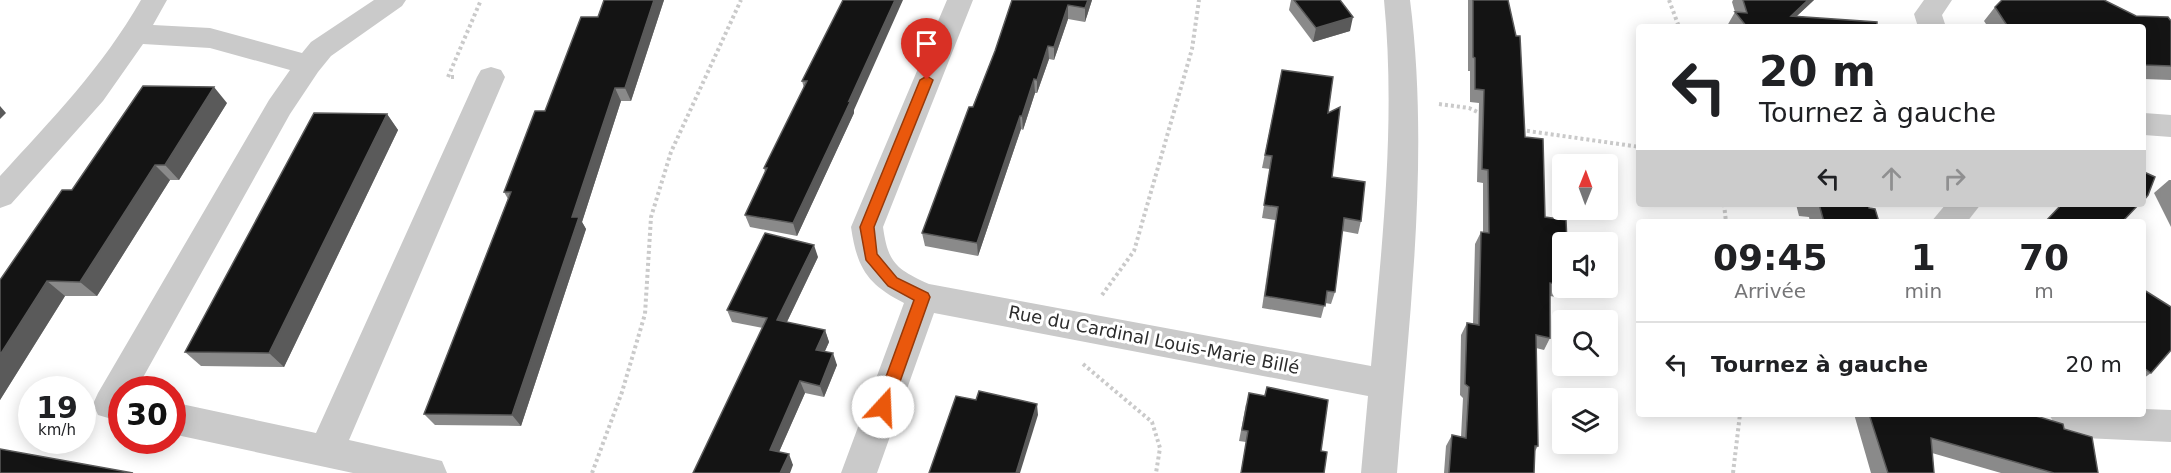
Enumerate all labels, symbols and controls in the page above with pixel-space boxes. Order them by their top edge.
pin [901,18,952,80]
icon: arrive [910,27,943,60]
text: 20 m [1759,47,1876,96]
icon: left [1660,48,1738,126]
text: Tournez à gauche [1759,97,1996,128]
north arrow [1552,154,1618,220]
map controls [1552,154,1618,454]
icon: left [1812,162,1845,195]
icon: ahead [1875,162,1908,195]
icon: right [1938,162,1971,195]
button: sound [1552,232,1618,298]
text: 09:45 [1713,237,1827,278]
text: 1 [1911,237,1936,278]
text: 70 [2019,237,2069,278]
text: Arrivée [1734,279,1806,303]
text: min [1904,279,1942,303]
text: m [2034,279,2054,303]
street label: Rue du Cardinal Louis-Marie Billé [1007,301,1301,378]
button: search [1552,310,1618,376]
icon: left [1660,348,1693,381]
text: Tournez à gauche [1711,352,1928,377]
text: 20 m [2066,352,2122,377]
position arrow [851,375,915,439]
speed limit sign: 30 [108,376,186,454]
button: layers [1552,388,1618,454]
text: 19 [36,390,78,425]
text: km/h [38,421,76,439]

